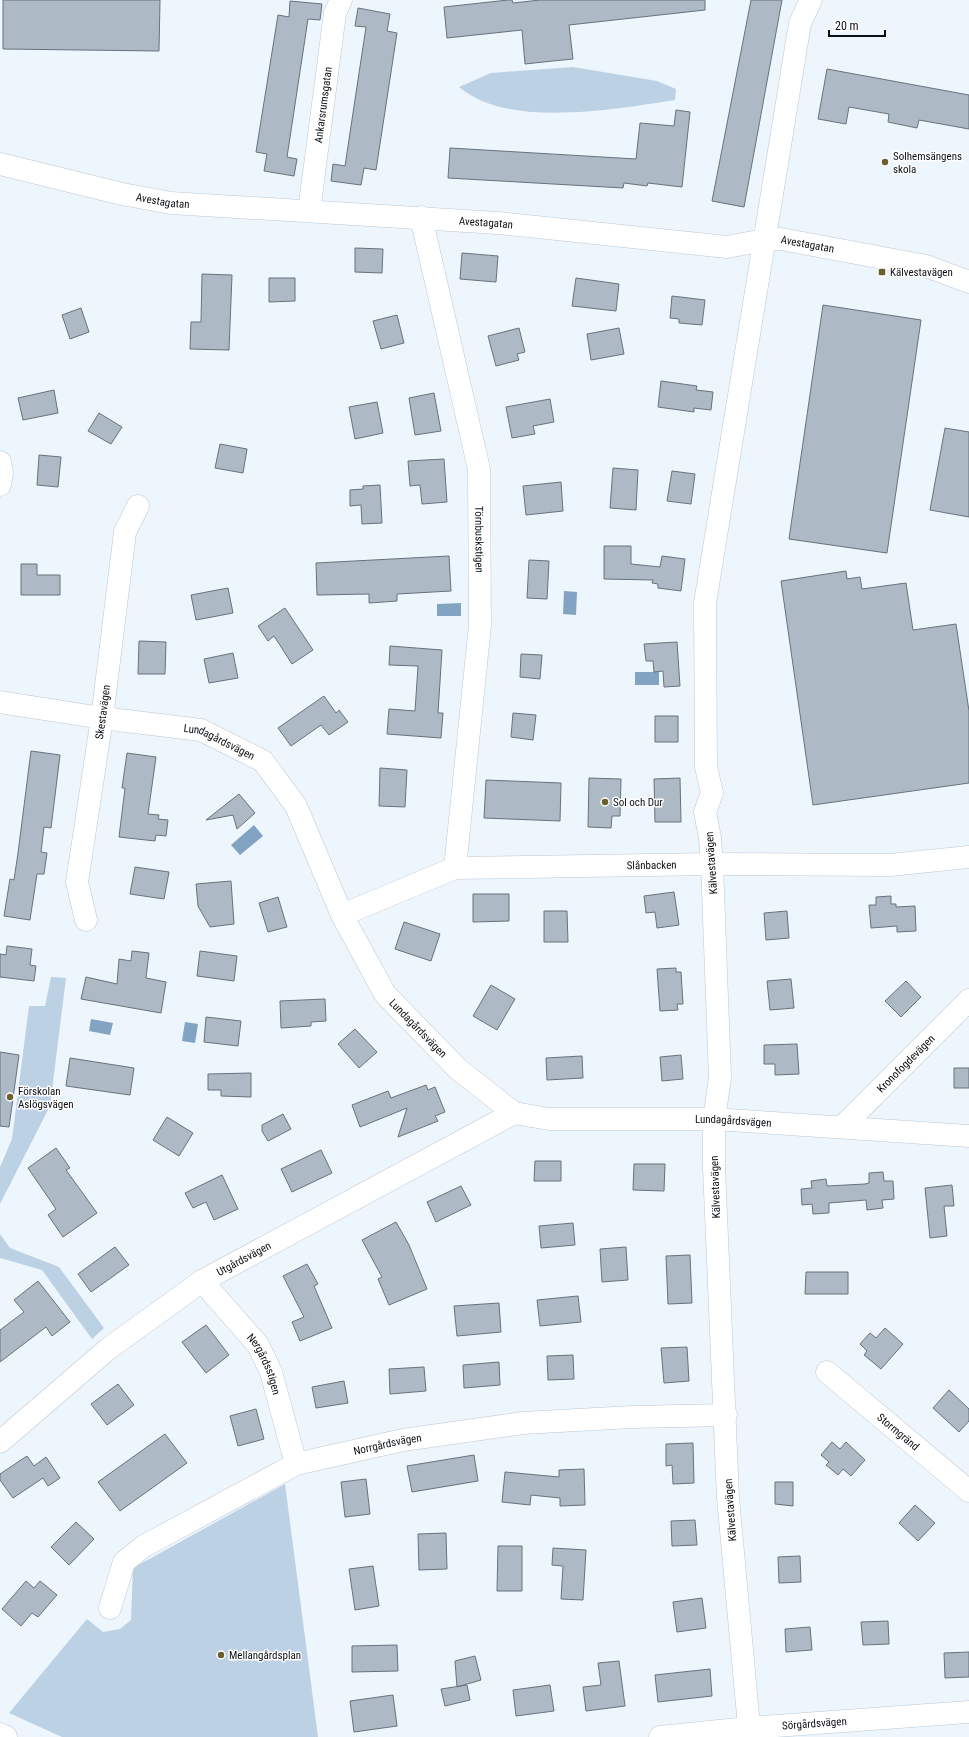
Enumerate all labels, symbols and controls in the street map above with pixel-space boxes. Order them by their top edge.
scale bar [829,12,885,38]
text: 20 m [835,19,859,33]
street label: Ankarsrumsgatan [312,66,335,144]
place label: Solhemsängens skola [893,150,962,176]
marker: Solhemsängens skola [880,157,890,167]
street label: Avestagatan [135,191,190,211]
street label: Avestagatan [459,215,514,232]
street label: Avestagatan [780,233,835,256]
place label: Kälvestavägen [890,266,953,279]
marker: Kälvestavägen [877,267,887,277]
street label: Törnbuskstigen [472,506,486,573]
street label: Skestavägen [93,684,113,740]
street label: Lundagårdsvägen [183,722,257,763]
place label: Sol och Dur [613,796,663,809]
marker: Sol och Dur [600,797,610,807]
street label: Kälvestavägen [703,831,720,895]
street label: Slånbacken [626,859,677,872]
street label: Lundagårdsvägen [386,996,449,1061]
street label: Kronofogdevägen [874,1032,938,1095]
place label: Förskolan Aslögsvägen [18,1085,74,1111]
marker: Förskolan Aslögsvägen [5,1092,15,1102]
street label: Lundagårdsvägen [695,1113,772,1130]
street label: Kälvestavägen [708,1155,723,1219]
street label: Utgårdsvägen [215,1239,273,1279]
street label: Nergårdsstigen [244,1331,283,1396]
street label: Stormgränd [874,1411,922,1453]
street label: Norrgårdsvägen [352,1431,422,1458]
street label: Kälvestavägen [722,1478,739,1542]
place label: Mellangårdsplan [229,1649,301,1662]
marker: Mellangårdsplan [216,1650,226,1660]
street label: Sörgårdsvägen [782,1715,847,1733]

